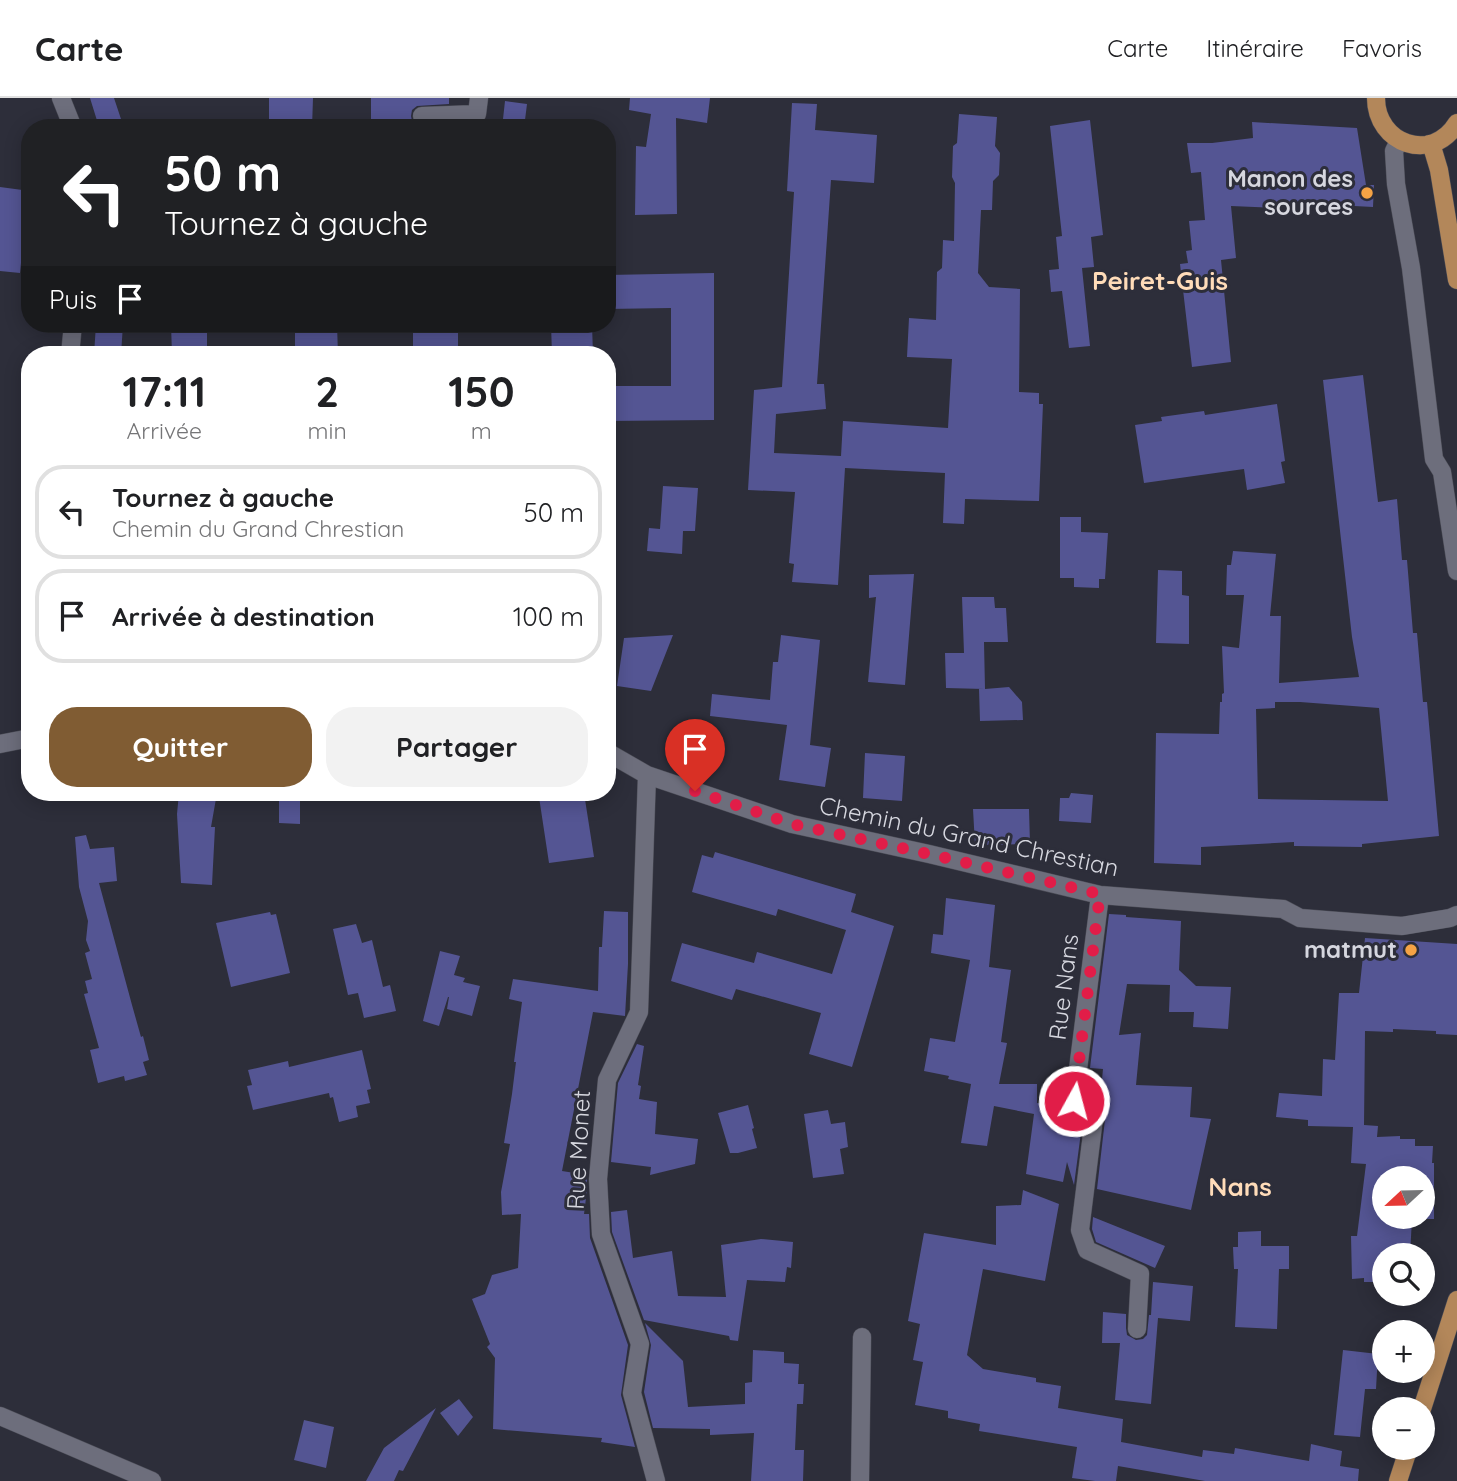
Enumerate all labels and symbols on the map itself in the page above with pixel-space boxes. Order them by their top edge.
place label: Manon des sources [1227,163,1353,221]
marker: Manon des sources [1359,185,1375,201]
district label: Peiret-Guis [1092,264,1228,297]
pin [665,719,725,791]
street label: Chemin du Grand Chrestian [817,790,1122,882]
street label: Rue Nans [1042,932,1084,1042]
place label: matmut [1304,934,1397,964]
marker: matmut [1403,942,1419,958]
position arrow [1037,1064,1111,1138]
street label: Rue Monet [560,1089,596,1210]
north arrow [1372,1166,1435,1228]
district label: Nans [1208,1170,1272,1203]

